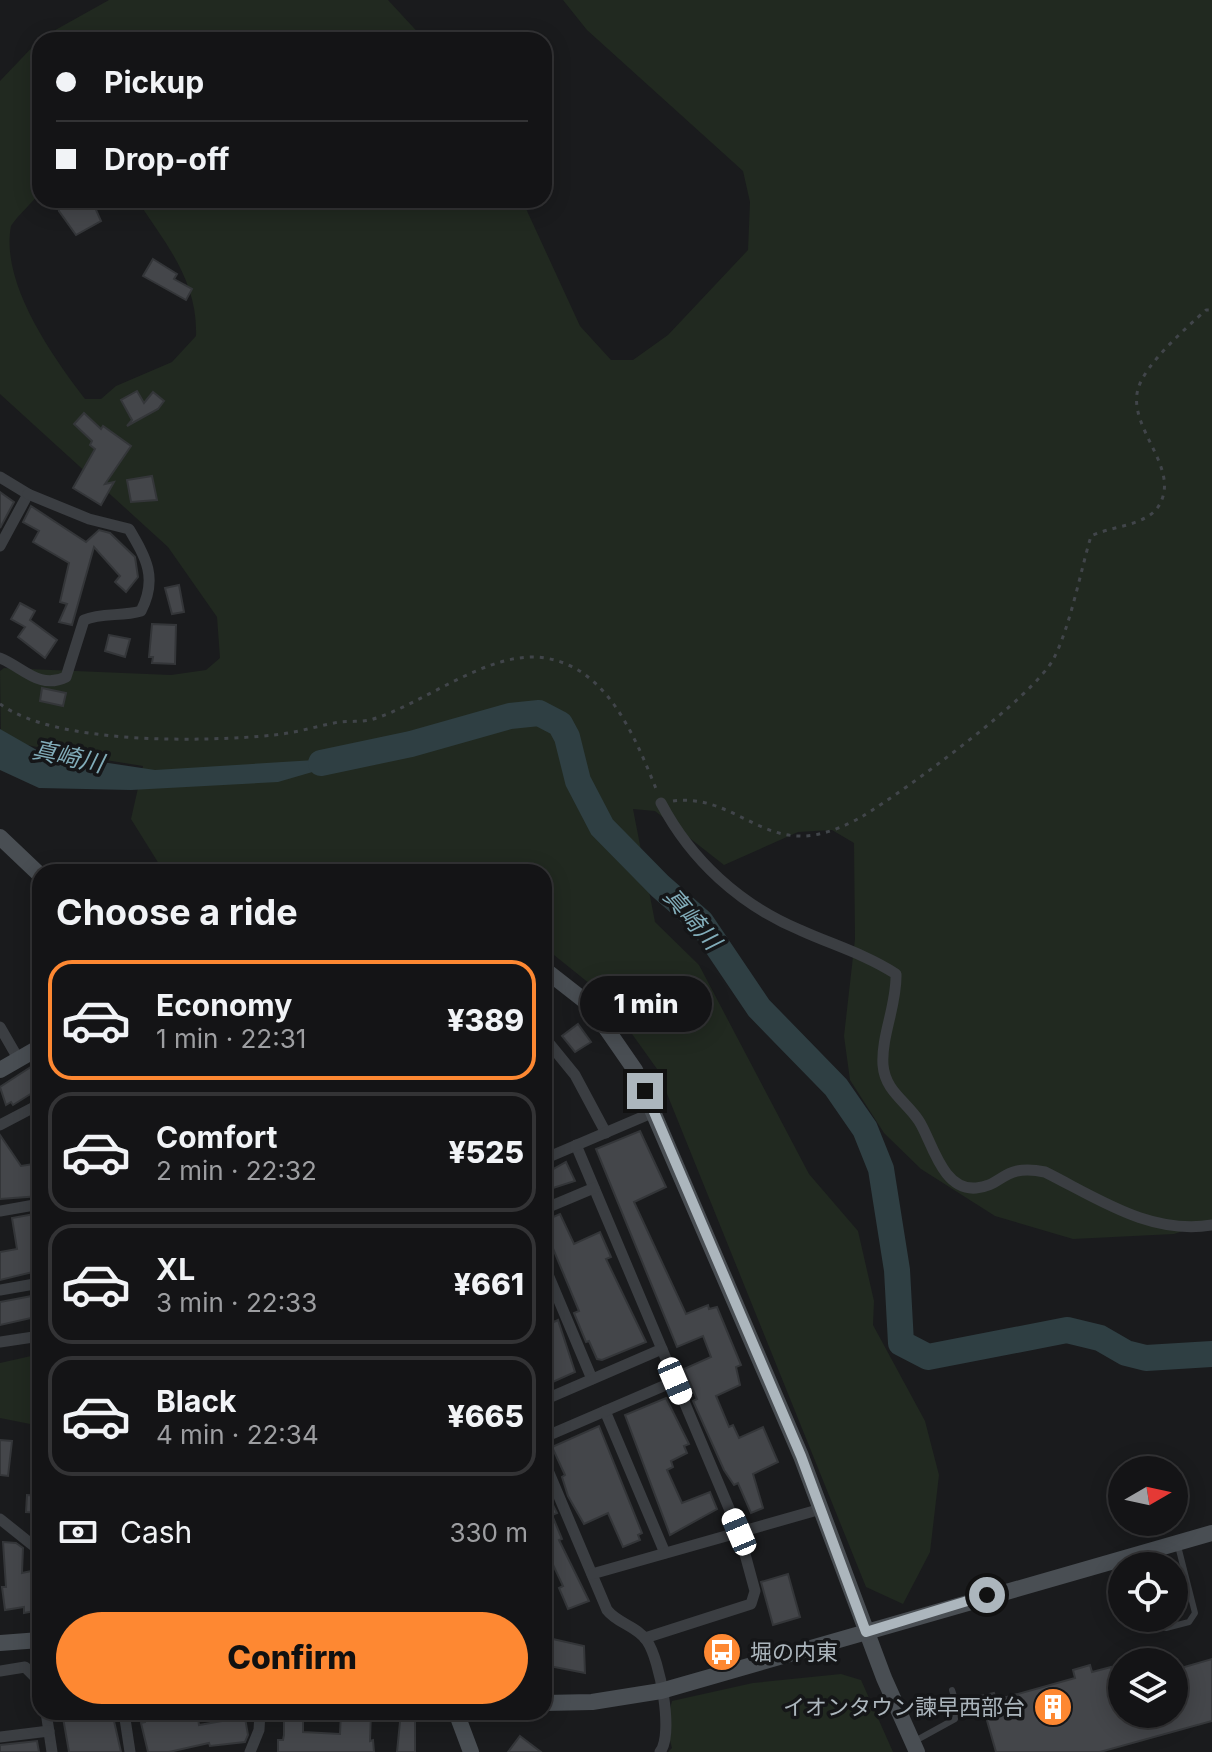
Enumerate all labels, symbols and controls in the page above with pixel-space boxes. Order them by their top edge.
text: Pickup [104,64,204,100]
text: Drop-off [104,141,230,177]
water label: 真崎川 [30,735,109,779]
water label: 真崎川 [658,882,729,958]
text: Choose a ride [56,890,298,934]
callout: 1 min [579,975,711,1031]
icon: car [60,984,132,1056]
text: Economy [156,987,292,1023]
text: 1 min [613,988,679,1019]
text: ¥389 [447,1002,524,1038]
text: 1 min · 22:31 [156,1023,306,1054]
route end [627,1073,663,1109]
icon: car [60,1116,132,1188]
text: Comfort [156,1119,277,1155]
text: ¥525 [448,1134,524,1170]
text: 2 min · 22:32 [156,1155,317,1186]
icon: car [60,1248,132,1320]
text: XL [156,1251,195,1287]
text: ¥661 [454,1266,524,1302]
text: 3 min · 22:33 [156,1287,317,1318]
car [655,1354,695,1408]
icon: car [60,1380,132,1452]
text: Black [156,1383,236,1419]
text: ¥665 [447,1398,524,1434]
text: 4 min · 22:34 [156,1419,319,1450]
north arrow [1108,1456,1188,1536]
map controls [1108,1456,1188,1728]
car [719,1505,759,1559]
icon: cash [56,1510,100,1554]
text: Cash [120,1514,192,1550]
text: 330 m [449,1517,528,1548]
button: locate [1108,1552,1188,1632]
route start [969,1577,1005,1613]
button: Confirm [56,1612,528,1704]
bus stop icon: 堀の内東 [701,1631,743,1673]
place label: 堀の内東 [750,1639,838,1665]
button: layers [1108,1648,1188,1728]
building icon: イオンタウン諫早西部台 [1032,1686,1074,1728]
place label: イオンタウン諫早西部台 [783,1694,1025,1720]

